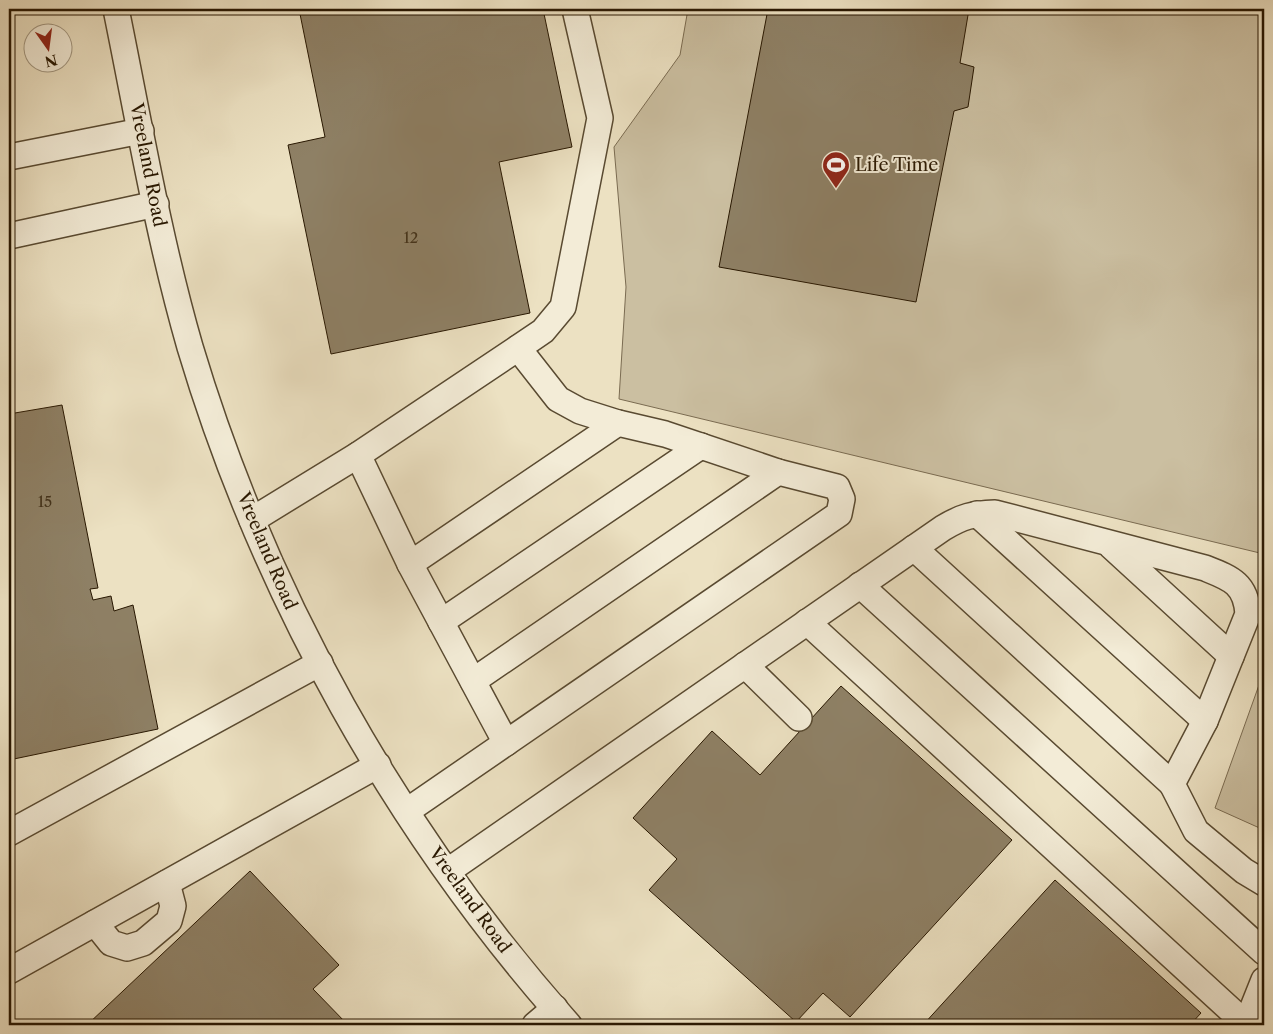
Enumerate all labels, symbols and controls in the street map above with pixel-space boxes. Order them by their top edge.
north arrow [22,22,72,72]
text: N [43,50,59,71]
street label: Vreeland Road [125,100,171,229]
sports icon: Life Time [821,150,851,189]
place label: Life Time [855,154,938,176]
house number: 12 [404,228,418,247]
street label: Vreeland Road [232,488,302,613]
house number: 15 [38,492,52,511]
street label: Vreeland Road [424,842,516,957]

